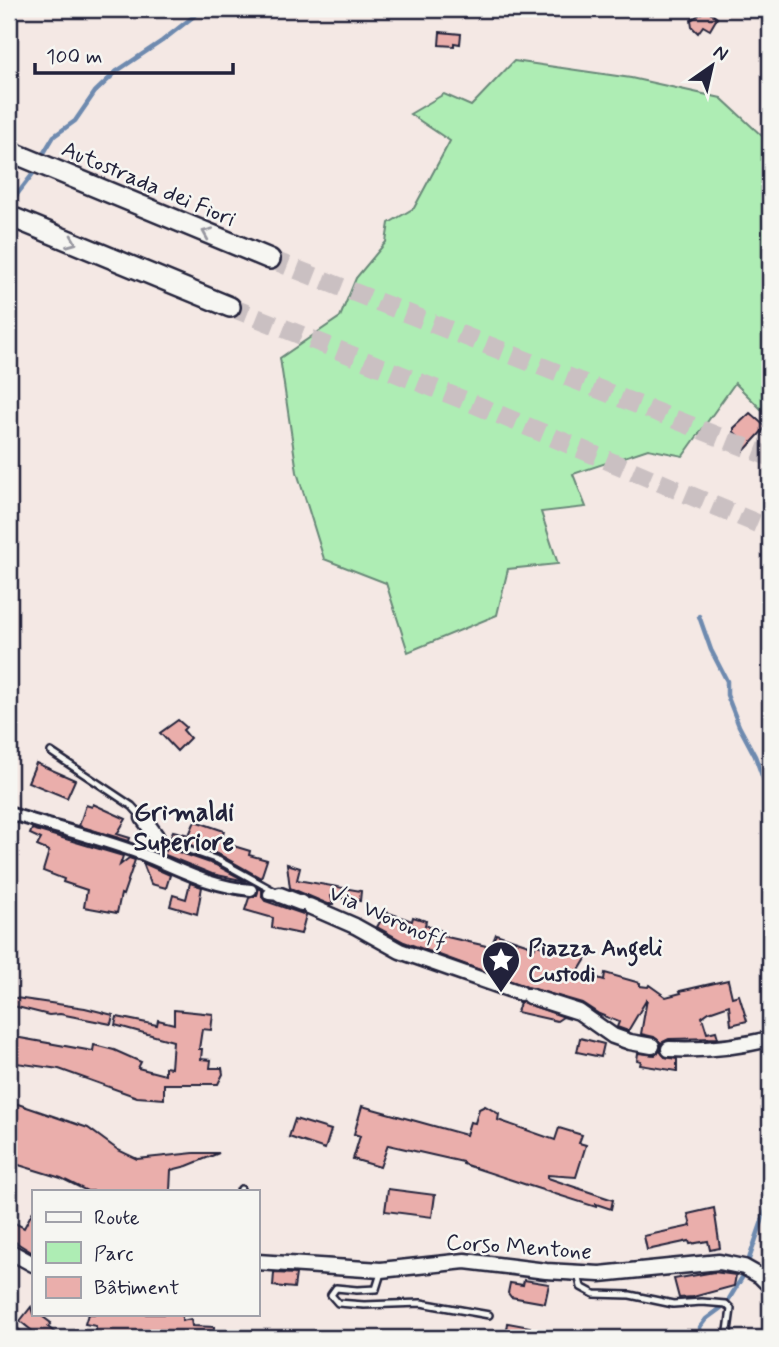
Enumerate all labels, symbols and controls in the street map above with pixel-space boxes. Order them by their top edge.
scale bar [35,32,233,76]
north arrow [678,32,748,102]
text: N [708,39,733,67]
text: 100 m [46,43,102,71]
street label: Autostrada dei Fiori [57,135,240,235]
one-way arrow [202,228,214,242]
one-way arrow [65,233,77,247]
district label: Grimaldi Superiore [133,796,235,860]
street label: Via Woronoff [323,878,451,957]
place label: Piazza Angeli Custodi [528,934,663,990]
place icon: Piazza Angeli Custodi [480,939,522,994]
legend [32,1190,259,1316]
text: Route [94,1204,140,1232]
street label: Corso Mentone [445,1228,593,1268]
text: Parc [94,1240,134,1268]
text: Bâtiment [94,1274,179,1302]

